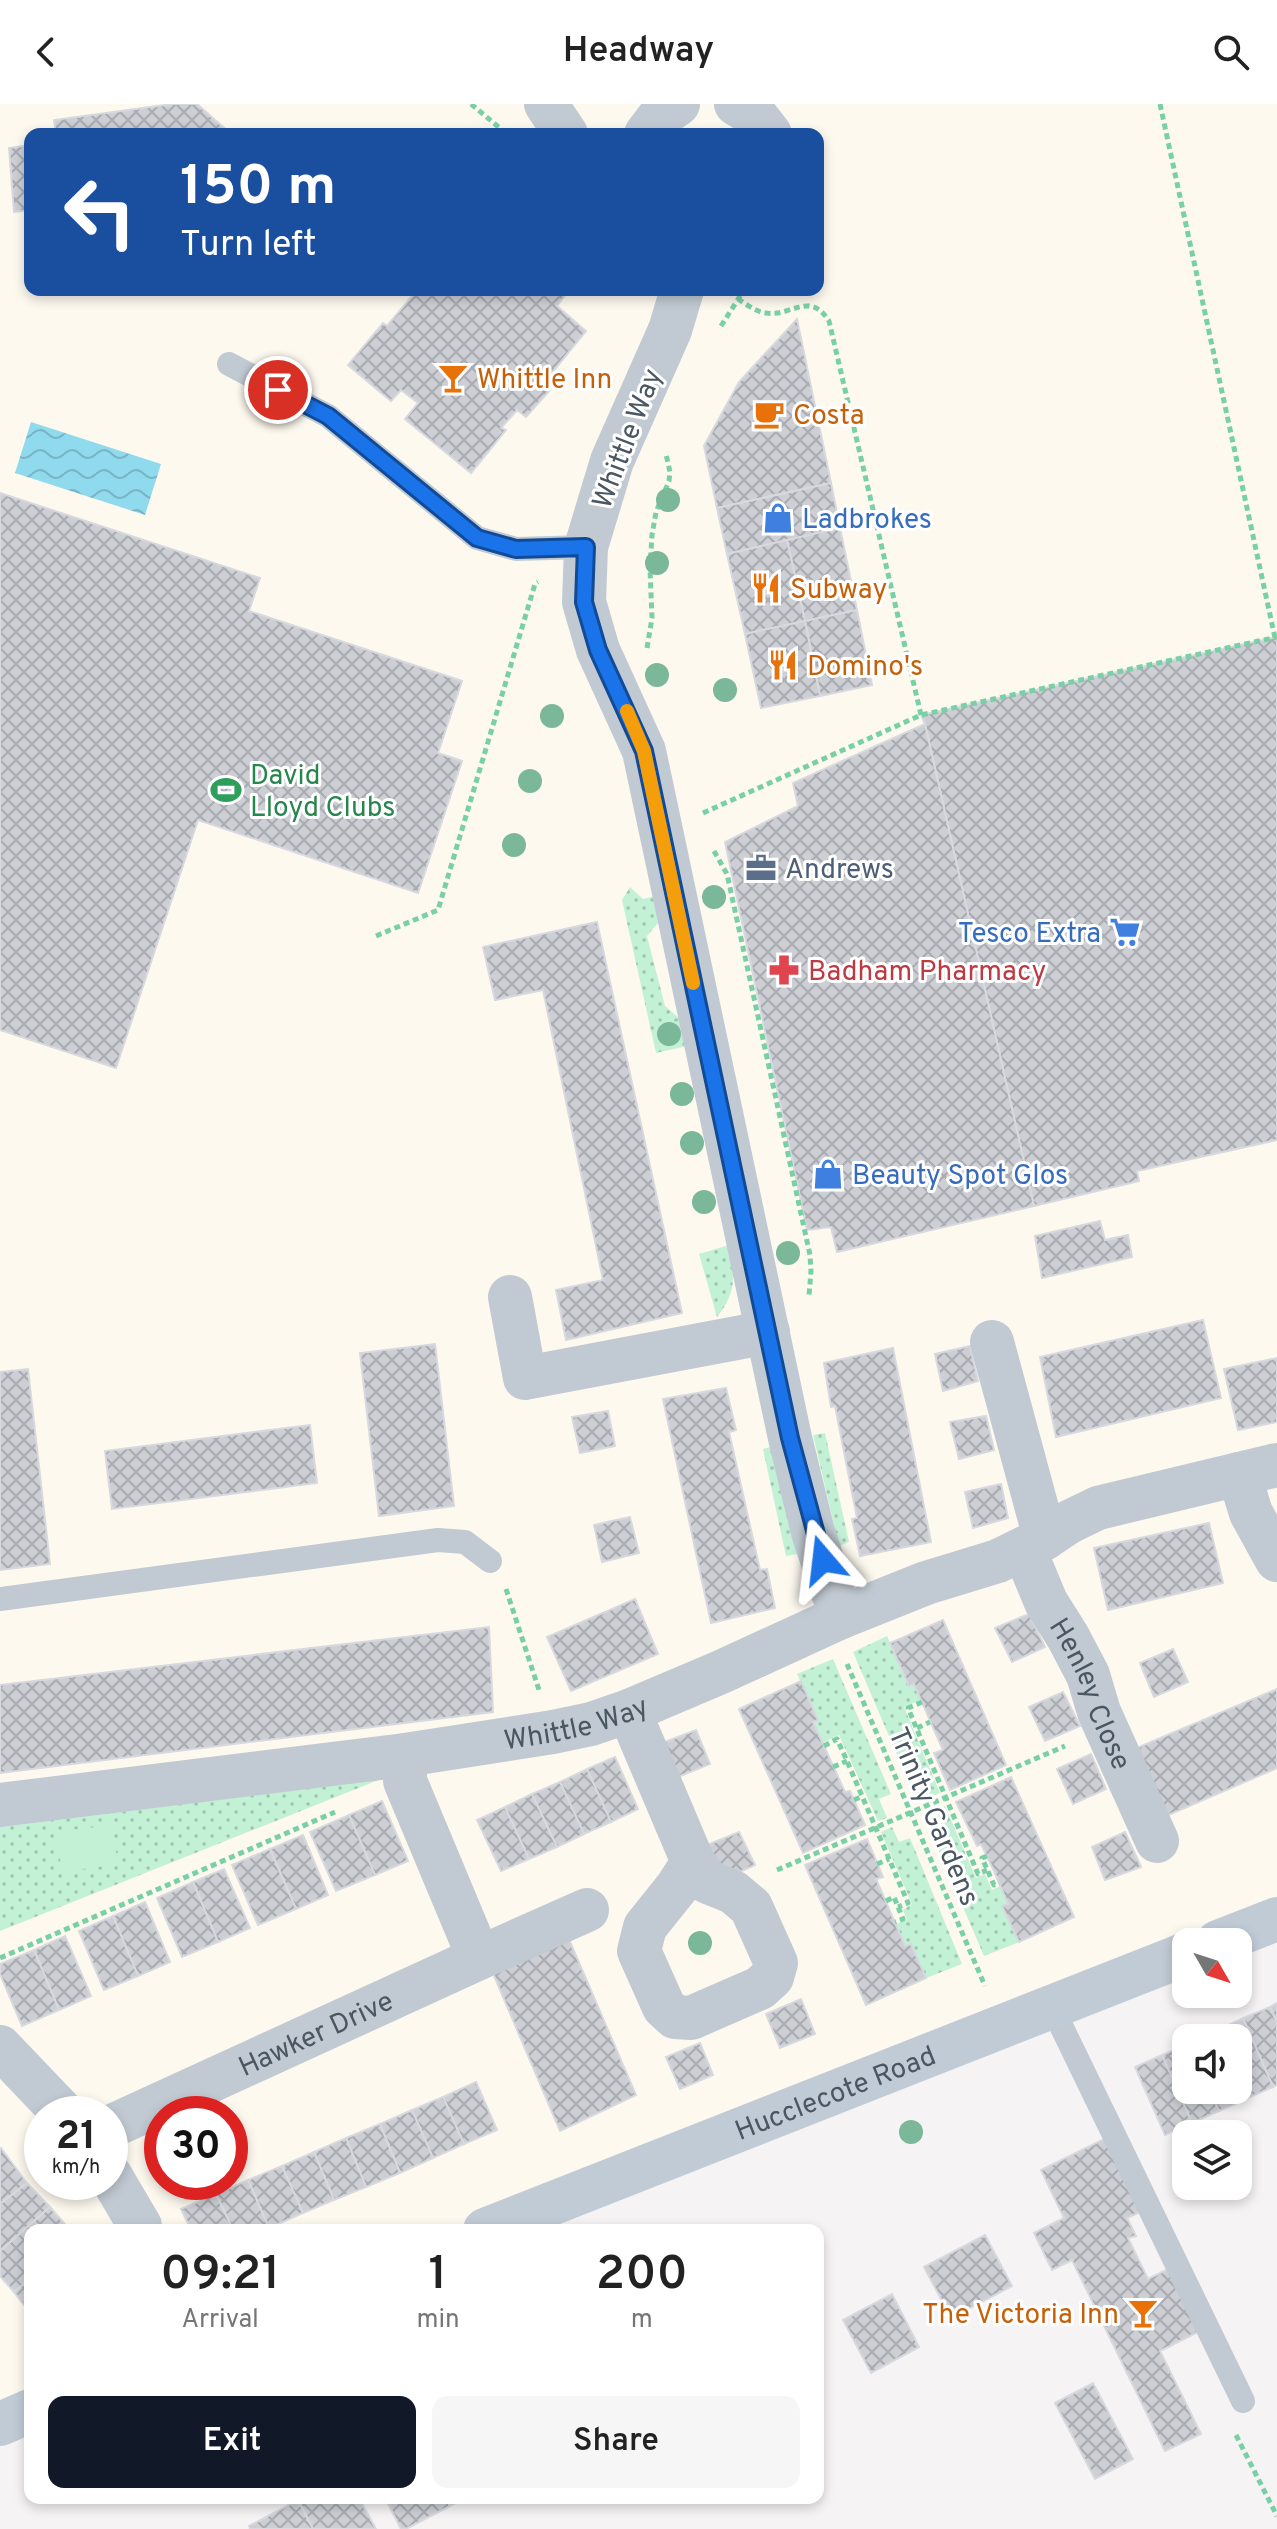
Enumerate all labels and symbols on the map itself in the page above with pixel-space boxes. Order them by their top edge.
pin [244,356,312,424]
bar icon: Whittle Inn [436,361,470,395]
place label: Whittle Inn [477,363,612,399]
street label: Whittle Way [586,364,672,514]
cafe icon: Costa [752,397,786,431]
place label: Costa [793,399,864,435]
shop icon: Ladbrokes [761,501,795,535]
place label: Ladbrokes [802,503,932,539]
restaurant icon: Subway [749,571,783,605]
place label: Subway [790,573,887,609]
restaurant icon: Domino's [766,648,800,682]
place label: Domino's [807,650,923,686]
place label: David Lloyd Clubs [250,759,395,827]
sports icon: David Lloyd Clubs [209,773,243,807]
office icon: Andrews [744,851,778,885]
place label: Andrews [785,853,894,889]
supermarket icon: Tesco Extra [1108,915,1142,949]
place label: Tesco Extra [958,917,1101,953]
pharmacy icon: Badham Pharmacy [767,953,801,987]
place label: Badham Pharmacy [808,955,1046,991]
shop icon: Beauty Spot Glos [811,1157,845,1191]
place label: Beauty Spot Glos [852,1159,1068,1195]
position arrow [781,1518,865,1602]
street label: Henley Close [1040,1612,1138,1776]
street label: Whittle Way [502,1690,655,1760]
street label: Trinity Gardens [878,1722,986,1912]
north arrow [1172,1928,1252,2008]
street label: Hawker Drive [234,1985,400,2087]
street label: Hucclecote Road [730,2039,942,2151]
speed limit sign: 30 [144,2096,248,2200]
bar icon: The Victoria Inn [1126,2296,1160,2330]
place label: The Victoria Inn [922,2298,1119,2334]

